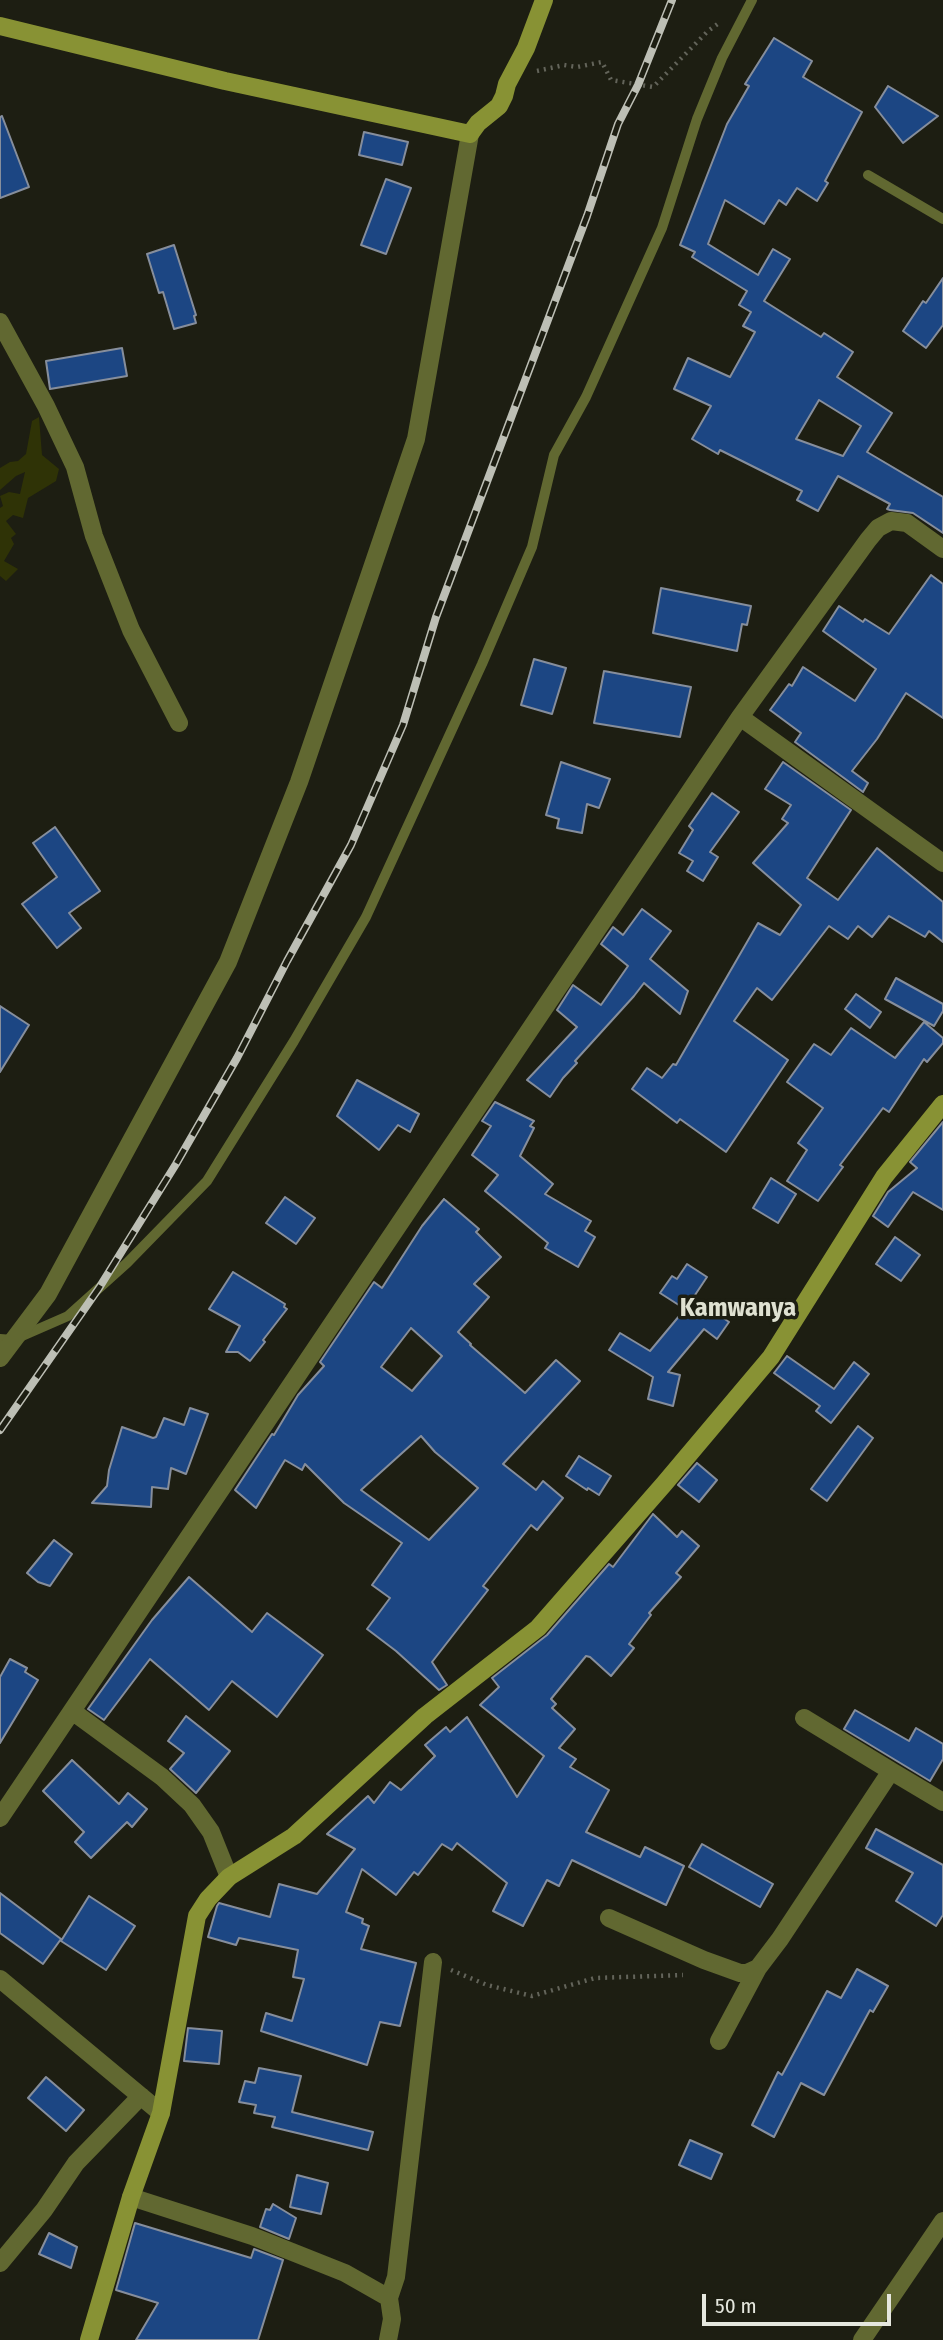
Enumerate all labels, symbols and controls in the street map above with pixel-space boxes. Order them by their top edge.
district label: Kamwanya [680,1293,796,1325]
scale bar [705,2280,894,2324]
text: 50 m [715,2293,757,2319]

